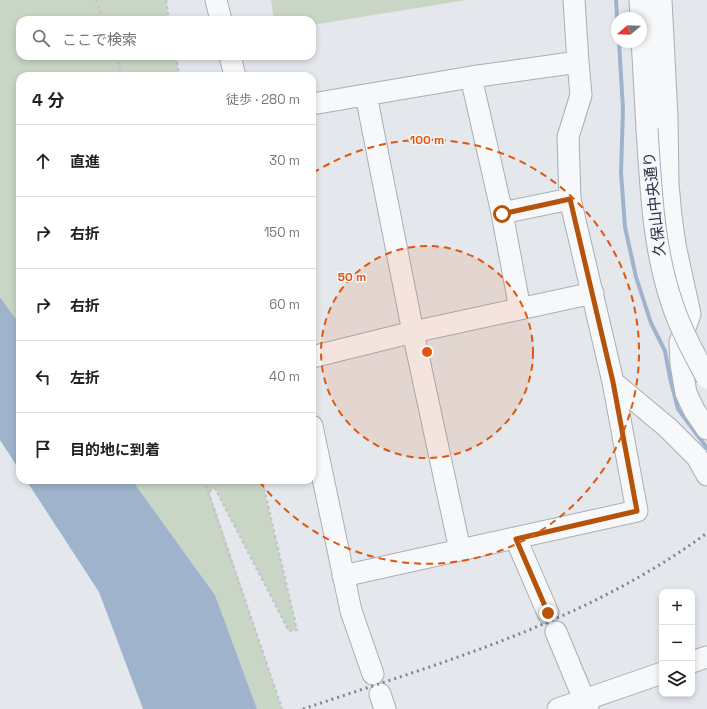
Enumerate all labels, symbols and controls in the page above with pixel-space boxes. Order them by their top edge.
north arrow [611,12,647,48]
search box [16,16,316,60]
icon: search [30,27,52,49]
text: ここで検索 [62,30,137,49]
text: 4 分 [32,89,64,111]
text: 徒歩 · 280 m [226,91,300,108]
text: 100 m [410,132,444,148]
icon: ahead [32,150,54,172]
street label: 久保山中央通り [639,151,669,257]
text: 直進 [70,152,100,171]
text: 30 m [269,152,300,169]
route start [493,205,511,223]
icon: right [32,222,54,244]
text: 右折 [70,224,100,243]
text: 150 m [264,224,300,241]
text: 50 m [338,269,366,285]
icon: right [32,294,54,316]
text: 右折 [70,296,100,315]
text: 60 m [269,296,300,313]
centre of rings [420,345,434,359]
icon: left [32,366,54,388]
text: 左折 [70,368,100,387]
text: 40 m [269,368,300,385]
icon: arrive [32,438,54,460]
text: 目的地に到着 [70,440,160,459]
map controls [659,589,695,697]
button: + [659,589,695,625]
route end [539,604,557,622]
button: − [659,625,695,661]
button: layers [659,661,695,697]

